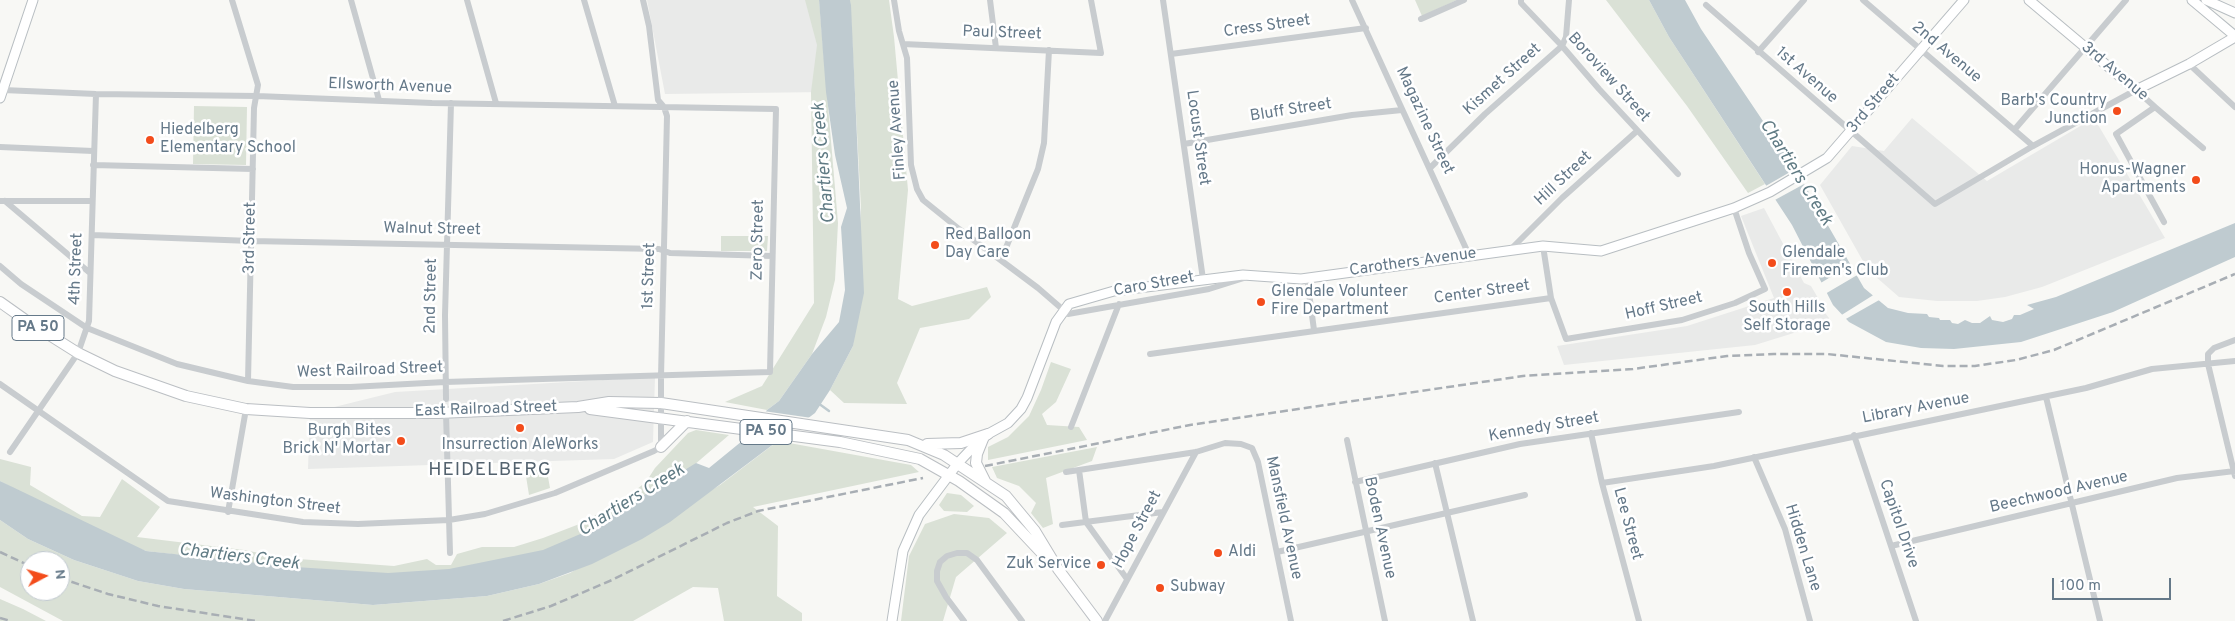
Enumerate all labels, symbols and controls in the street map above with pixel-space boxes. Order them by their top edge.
street label: Cress Street [1222,11,1312,43]
street label: 2nd Avenue [1907,18,1985,88]
street label: Paul Street [962,23,1042,45]
street label: Boroview Street [1563,29,1653,127]
street label: 3rd Avenue [2077,38,2151,106]
street label: Kismet Street [1460,40,1546,120]
street label: 1st Avenue [1771,44,1841,108]
street label: Magazine Street [1391,64,1457,178]
street label: 3rd Street [1843,70,1905,138]
street label: Ellsworth Avenue [328,75,452,99]
street label: Finley Avenue [885,79,911,181]
street label: Locust Street [1181,89,1213,187]
place label: Barb's Country Junction [2000,92,2107,130]
street label: Bluff Street [1249,95,1333,127]
water label: Chartiers Creek [809,102,841,224]
marker: Barb's Country Junction [2111,105,2123,117]
water label: Chartiers Creek [1754,116,1836,230]
place label: Hiedelberg Elementary School [160,121,296,159]
marker: Hiedelberg Elementary School [144,134,156,146]
street label: Hill Street [1531,148,1597,210]
place label: Honus-Wagner Apartments [2079,161,2186,199]
marker: Honus-Wagner Apartments [2190,174,2202,186]
street label: Zero Street [749,199,769,281]
street label: 3rd Street [241,202,261,274]
street label: Walnut Street [383,220,481,240]
place label: Red Balloon Day Care [945,226,1031,264]
street label: 4th Street [66,232,88,306]
marker: Red Balloon Day Care [929,239,941,251]
street label: 1st Street [639,242,661,310]
place label: Glendale Firemen's Club [1782,244,1888,282]
street label: Carothers Avenue [1348,245,1478,281]
marker: Glendale Firemen's Club [1766,257,1778,269]
street label: 2nd Street [422,258,442,334]
street label: Caro Street [1112,268,1196,302]
street label: Center Street [1433,277,1531,309]
place label: Glendale Volunteer Fire Department [1271,283,1408,321]
marker: South Hills Self Storage [1781,286,1793,298]
street label: Hoff Street [1623,289,1705,325]
marker: Glendale Volunteer Fire Department [1255,296,1267,308]
place label: South Hills Self Storage [1743,299,1831,337]
road number: PA 50 [12,316,64,340]
street label: West Railroad Street [297,359,443,383]
street label: Library Avenue [1861,389,1971,429]
street label: East Railroad Street [414,398,558,422]
street label: Kennedy Street [1487,409,1601,447]
road number: PA 50 [740,420,792,444]
place label: Burgh Bites Brick N' Mortar [283,422,391,460]
marker: Insurrection AleWorks [514,422,526,434]
marker: Burgh Bites Brick N' Mortar [395,435,407,447]
place label: Insurrection AleWorks [441,436,599,456]
street label: Mansfield Avenue [1261,454,1305,582]
district label: HEIDELBERG [427,460,553,482]
water label: Chartiers Creek [575,460,689,542]
street label: Beechwood Avenue [1988,468,2130,518]
street label: Boden Avenue [1359,475,1399,581]
street label: Capitol Drive [1874,477,1922,571]
street label: Washington Street [208,484,342,520]
street label: Lee Street [1608,486,1646,562]
street label: Hope Street [1109,488,1167,572]
street label: Hidden Lane [1780,502,1824,594]
water label: Chartiers Creek [177,540,301,576]
place label: Aldi [1228,543,1256,563]
marker: Aldi [1212,547,1224,559]
north arrow [20,551,70,601]
place label: Zuk Service [1006,555,1091,575]
marker: Zuk Service [1095,559,1107,571]
scale bar [2055,568,2174,600]
text: N [50,569,68,580]
text: 100 m [2060,577,2101,596]
place label: Subway [1170,578,1226,598]
marker: Subway [1154,582,1166,594]

